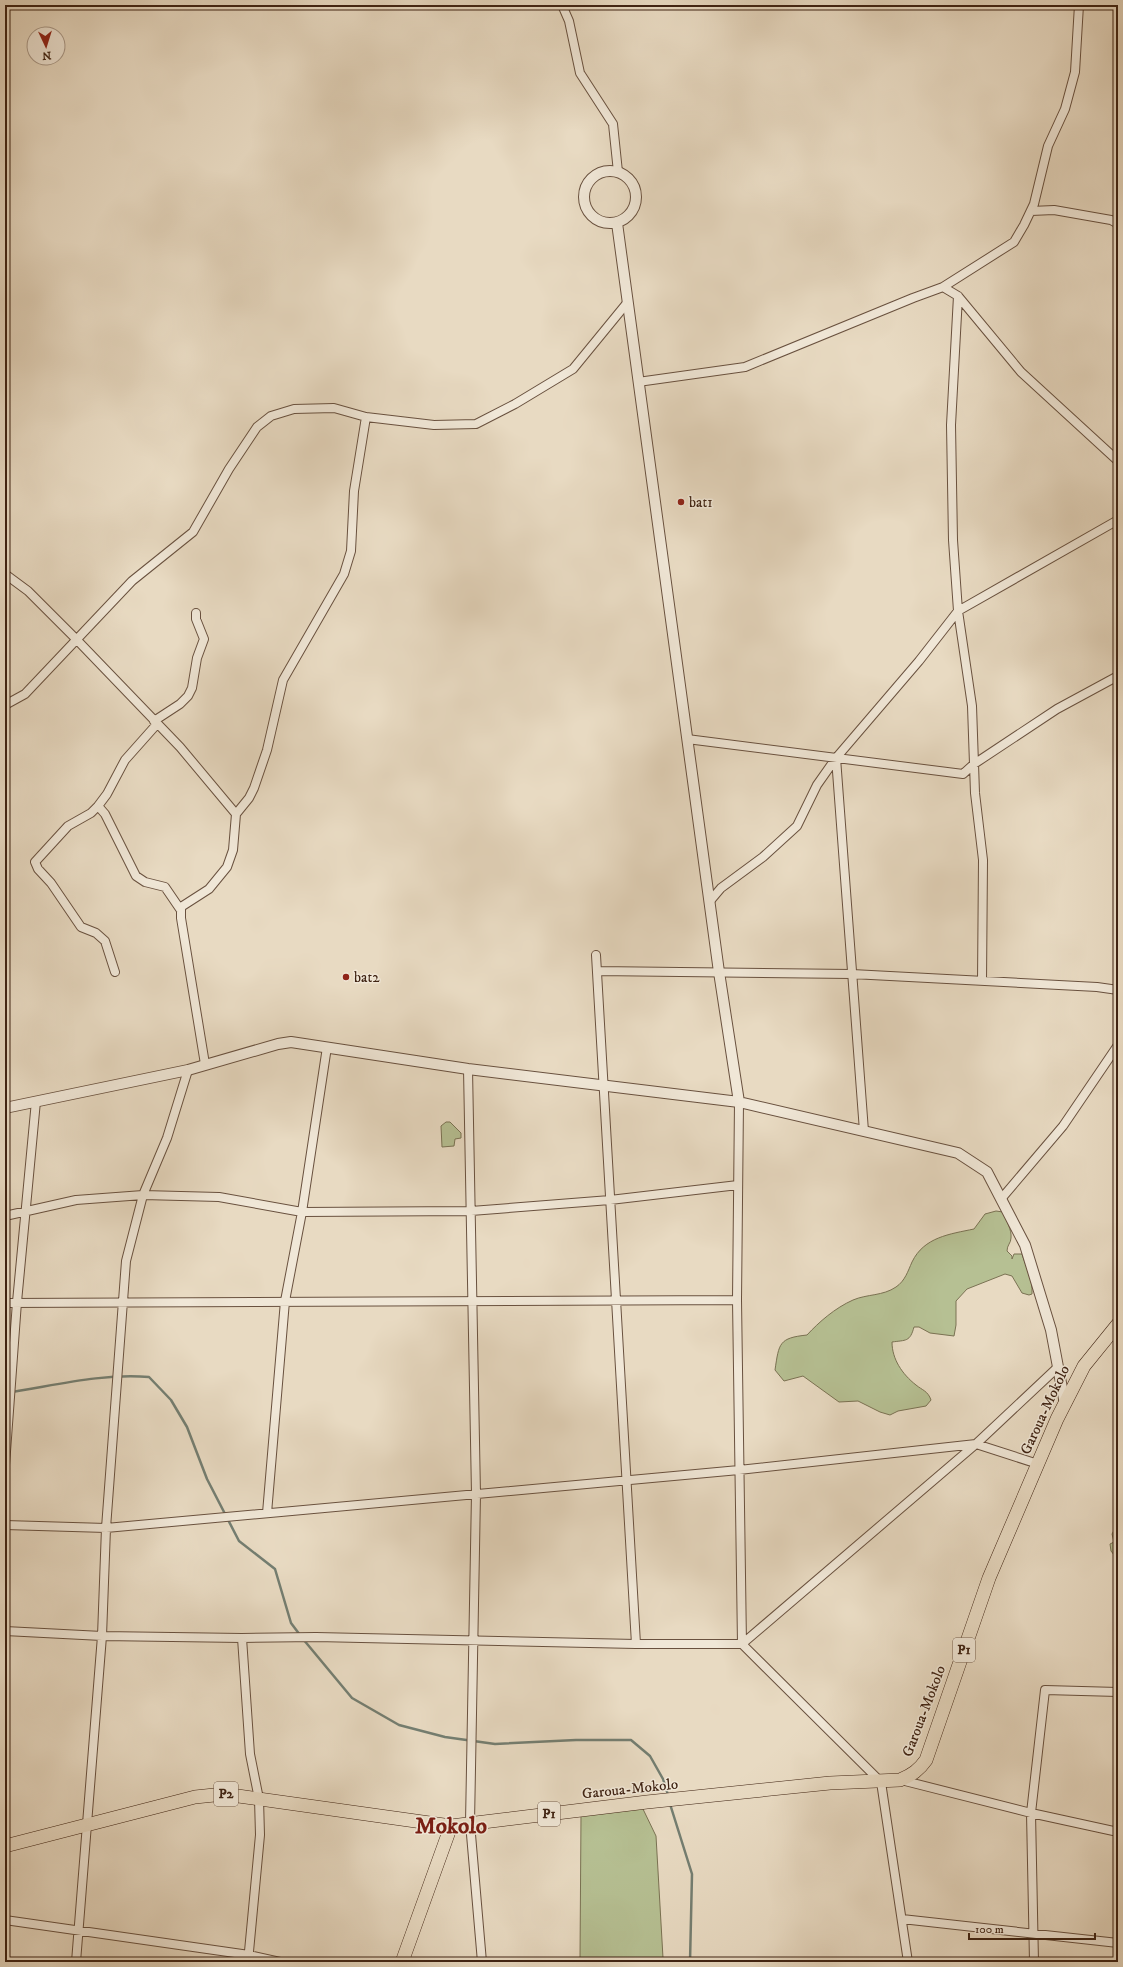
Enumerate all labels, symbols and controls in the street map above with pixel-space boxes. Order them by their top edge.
north arrow [26,26,66,66]
text: N [42,48,52,62]
place label: bat1 [689,493,713,512]
marker: bat1 [676,497,686,507]
place label: bat2 [354,968,380,987]
marker: bat2 [341,972,351,982]
street label: Garoua-Mokolo [1016,1362,1074,1458]
road number: P1 [953,1638,975,1662]
street label: Garoua-Mokolo [898,1663,950,1759]
street label: Garoua-Mokolo [581,1775,679,1803]
road number: P2 [214,1782,238,1806]
road number: P1 [538,1802,560,1826]
district label: Mokolo [415,1812,487,1841]
scale bar [969,1915,1095,1941]
text: 100 m [975,1922,1004,1937]

